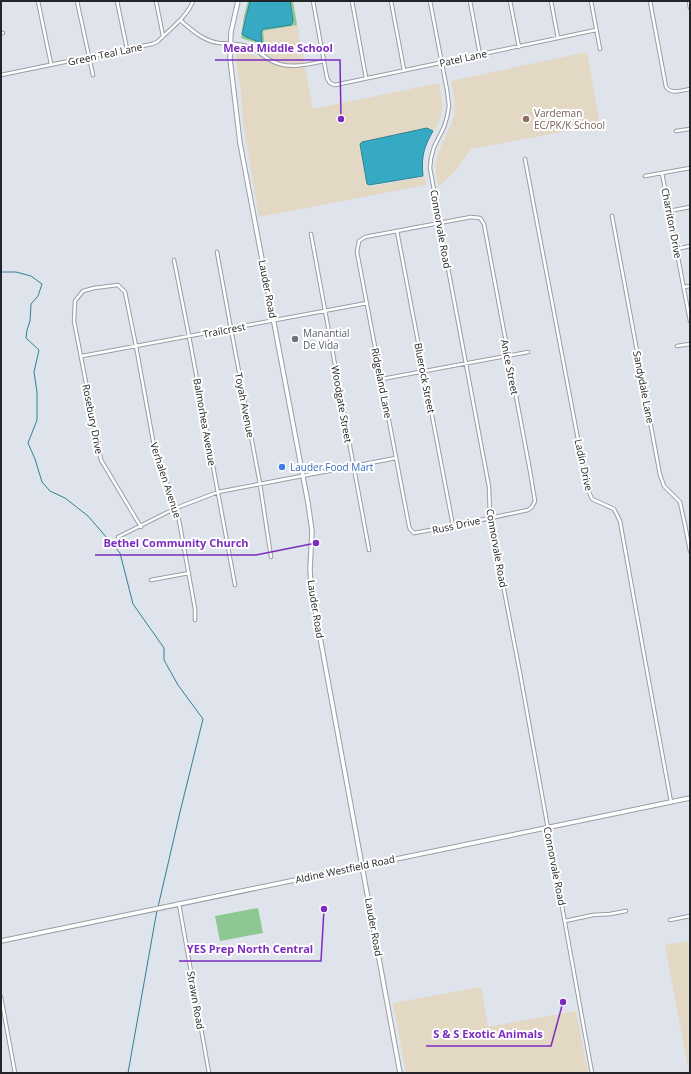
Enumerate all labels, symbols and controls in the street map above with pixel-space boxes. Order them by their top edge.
callout: Mead Middle School [215,37,340,60]
street label: Green Teal Lane [67,39,144,69]
text: Mead Middle School [223,40,333,55]
street label: Patel Lane [438,46,488,70]
place label: Vardeman EC/PK/K School [534,106,605,132]
marker: Vardeman EC/PK/K School [521,114,531,124]
street label: Charriton Drive [658,187,686,260]
street label: Connorvale Road [427,188,455,270]
street label: Lauder Road [255,259,281,319]
street label: Trailcrest [202,319,247,341]
place label: Manantial De Vida [303,326,350,352]
marker: Manantial De Vida [290,334,300,344]
street label: Anice Street [498,338,522,396]
street label: Bluerock Street [411,342,439,415]
street label: Ridgeland Lane [368,347,396,420]
street label: Sandydale Lane [630,350,658,425]
street label: Woodgate Street [328,364,356,444]
street label: Toyah Avenue [232,371,258,439]
street label: Balmorhea Avenue [190,377,220,467]
street label: Rosebury Drive [79,383,107,456]
street label: Ladin Drive [572,438,596,493]
street label: Verhalen Avenue [147,440,185,520]
place label: Lauder Food Mart [290,460,374,474]
marker: Lauder Food Mart [277,462,287,472]
street label: Connorvale Road [483,507,511,589]
street label: Russ Drive [431,513,482,537]
callout: Bethel Community Church [95,532,256,555]
text: Bethel Community Church [103,535,249,550]
street label: Lauder Road [304,579,328,639]
street label: Connorvale Road [541,825,569,907]
street label: Aldine Westfield Road [294,852,396,886]
street label: Lauder Road [362,897,386,957]
callout: YES Prep North Central [179,938,321,961]
text: YES Prep North Central [187,941,313,956]
street label: Strawn Road [184,970,208,1030]
callout: S & S Exotic Animals [426,1023,551,1046]
text: S & S Exotic Animals [433,1026,543,1041]

